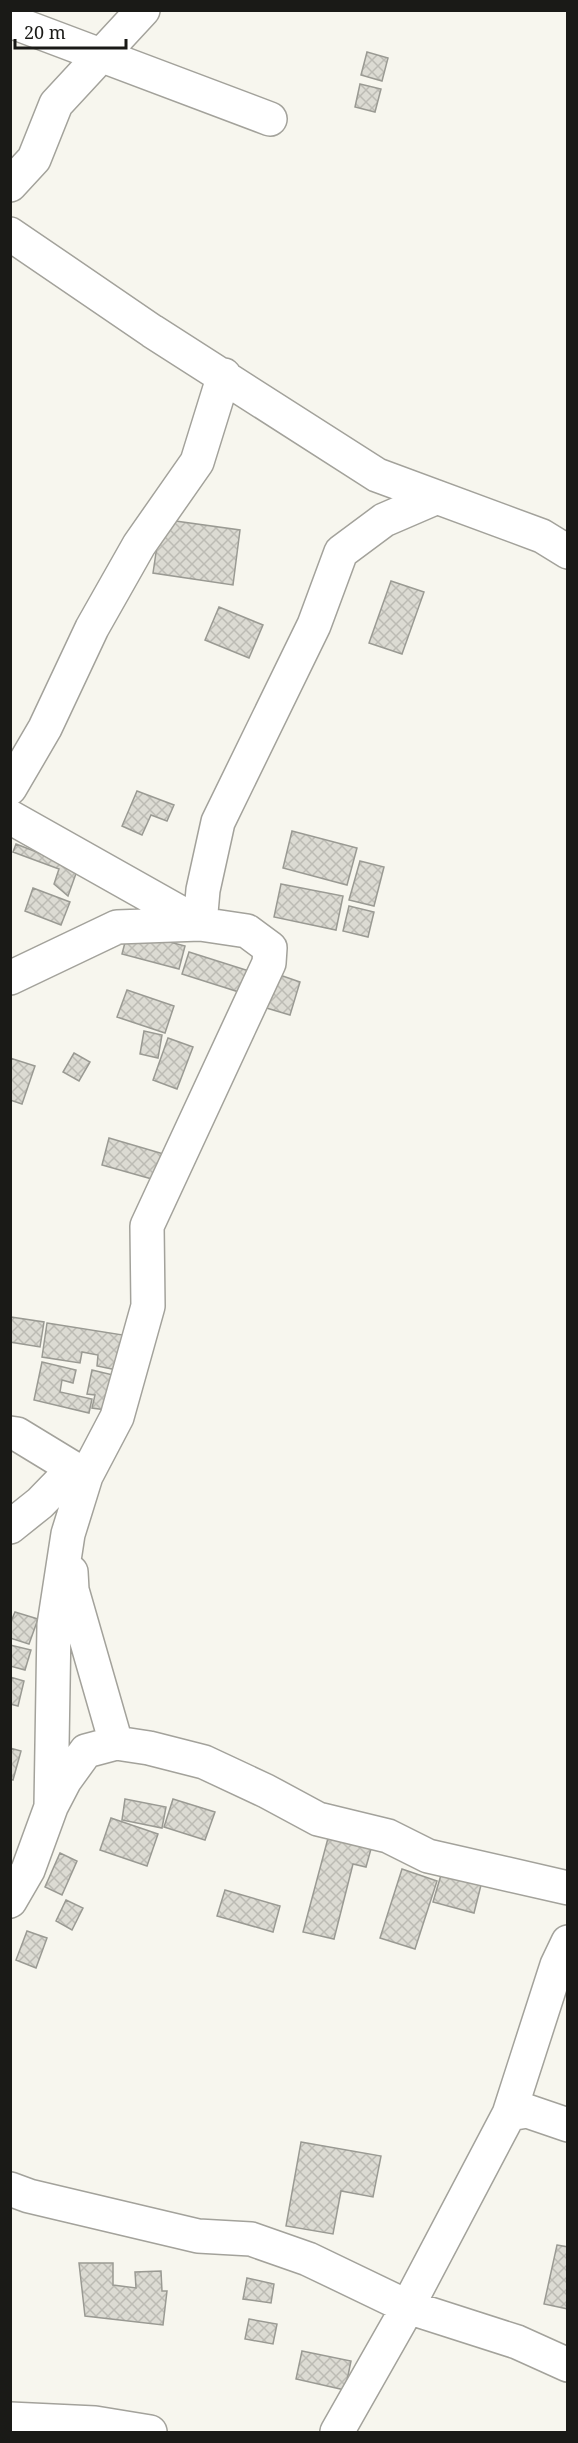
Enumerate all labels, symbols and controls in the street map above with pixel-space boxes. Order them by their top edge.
scale bar [15,12,126,50]
text: 20 m [24,20,66,44]

